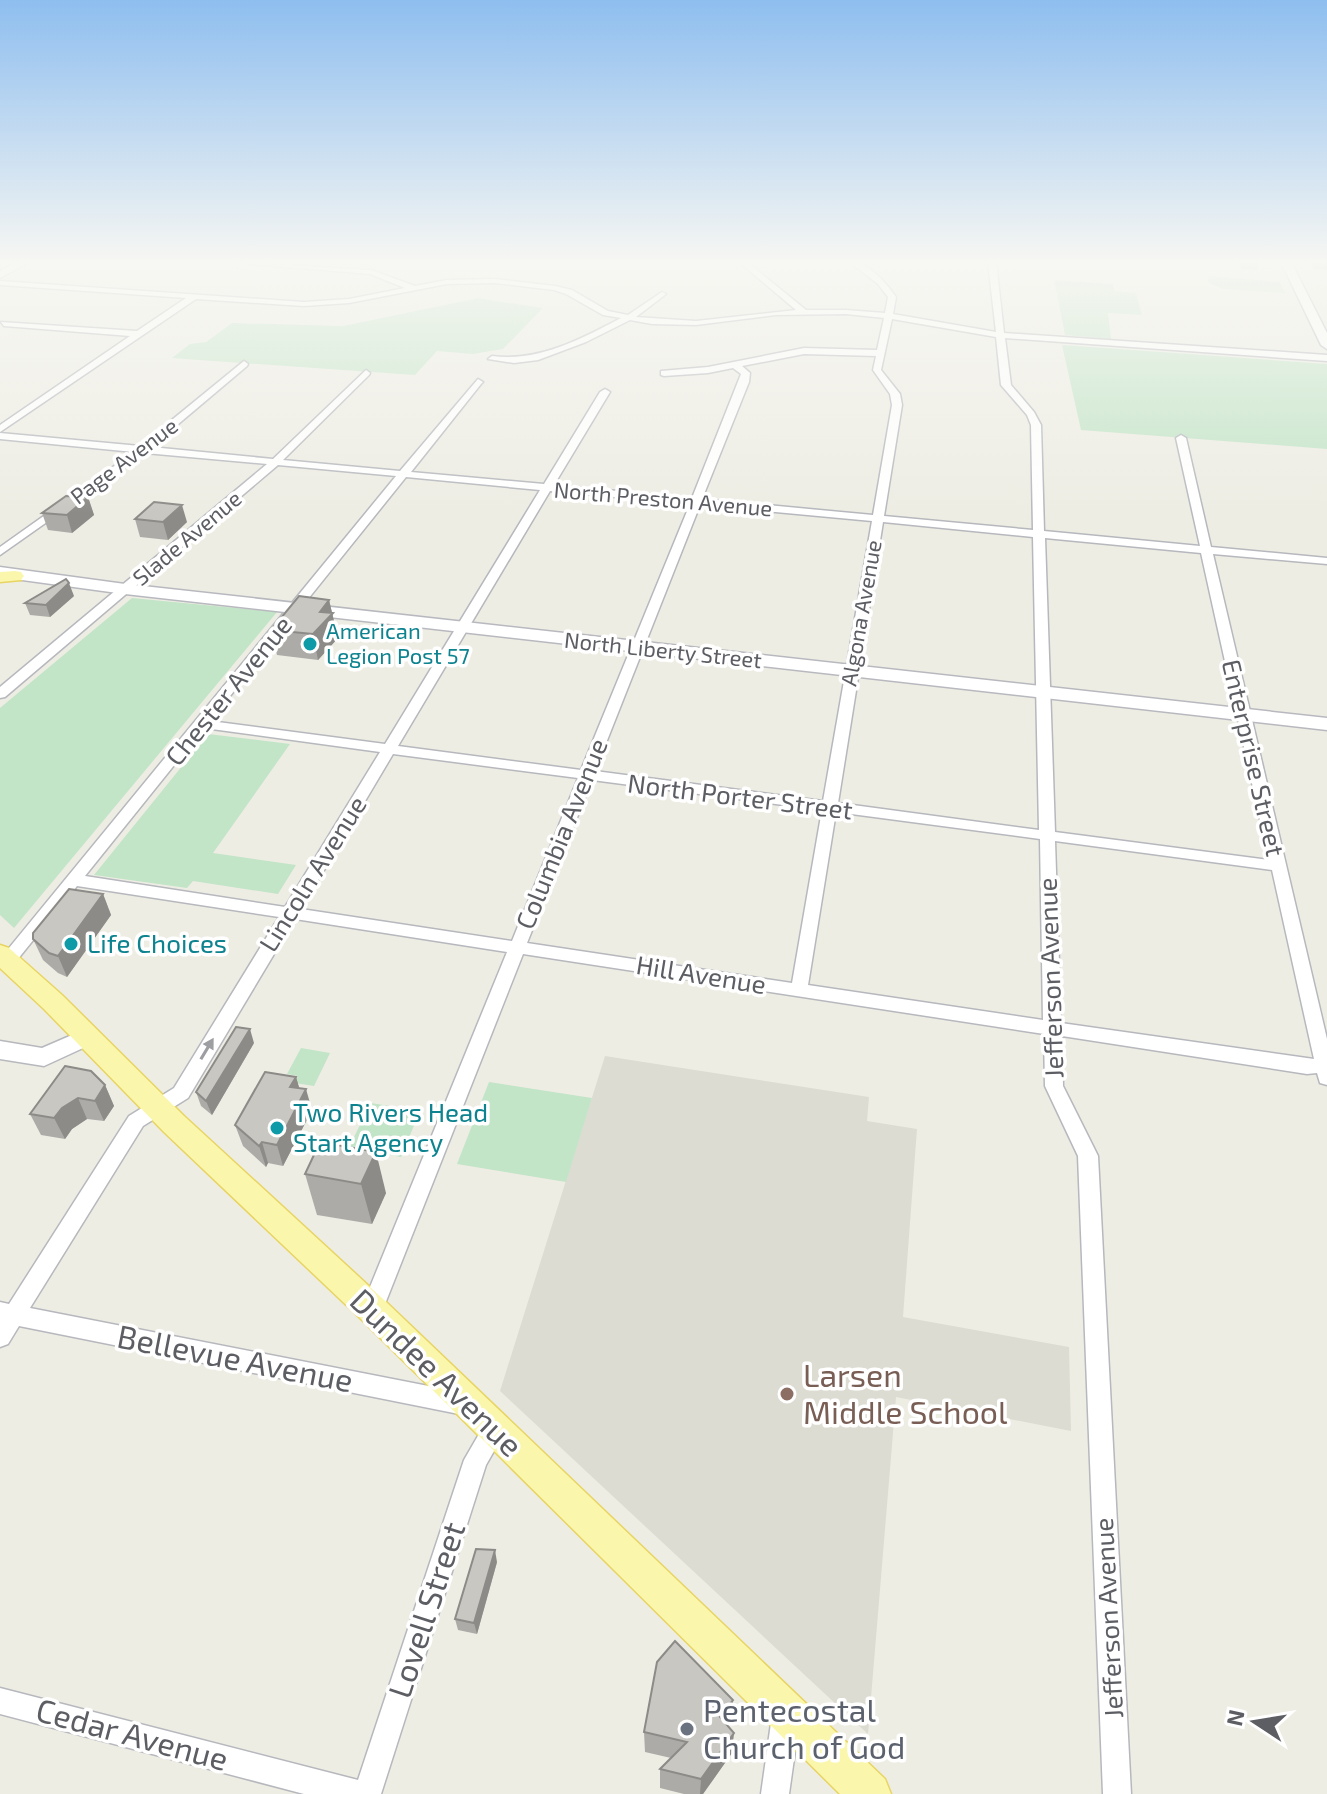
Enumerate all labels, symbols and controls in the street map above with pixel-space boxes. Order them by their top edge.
street label: Page Avenue [65,412,182,509]
street label: North Preston Avenue [553,476,773,521]
street label: Slade Avenue [127,484,246,590]
street label: Algona Avenue [834,538,886,688]
street label: Chester Avenue [158,609,298,771]
place label: American Legion Post 57 [326,617,470,668]
street label: North Liberty Street [563,626,763,672]
marker: American Legion Post 57 [301,635,319,653]
street label: Enterprise Street [1217,656,1292,859]
street label: Columbia Avenue [508,734,613,933]
street label: North Porter Street [626,766,855,825]
street label: Lincoln Avenue [252,790,372,957]
street label: Jefferson Avenue [1031,877,1068,1079]
place label: Life Choices [87,927,227,958]
marker: Life Choices [62,935,80,953]
street label: Hill Avenue [634,948,768,999]
one-way arrow [200,1038,214,1060]
place label: Two Rivers Head Start Agency [293,1096,488,1157]
marker: Two Rivers Head Start Agency [268,1119,286,1137]
street label: Dundee Avenue [343,1280,531,1463]
street label: Bellevue Avenue [114,1316,356,1398]
place label: Larsen Middle School [803,1355,1008,1430]
marker: Larsen Middle School [778,1385,796,1403]
street label: Lovell Street [379,1517,471,1702]
street label: Jefferson Avenue [1087,1517,1128,1719]
north arrow [1215,1682,1295,1762]
street label: Cedar Avenue [32,1689,233,1777]
place label: Pentecostal Church of God [703,1690,905,1765]
text: N [1220,1707,1249,1728]
marker: Pentecostal Church of God [678,1720,696,1738]

